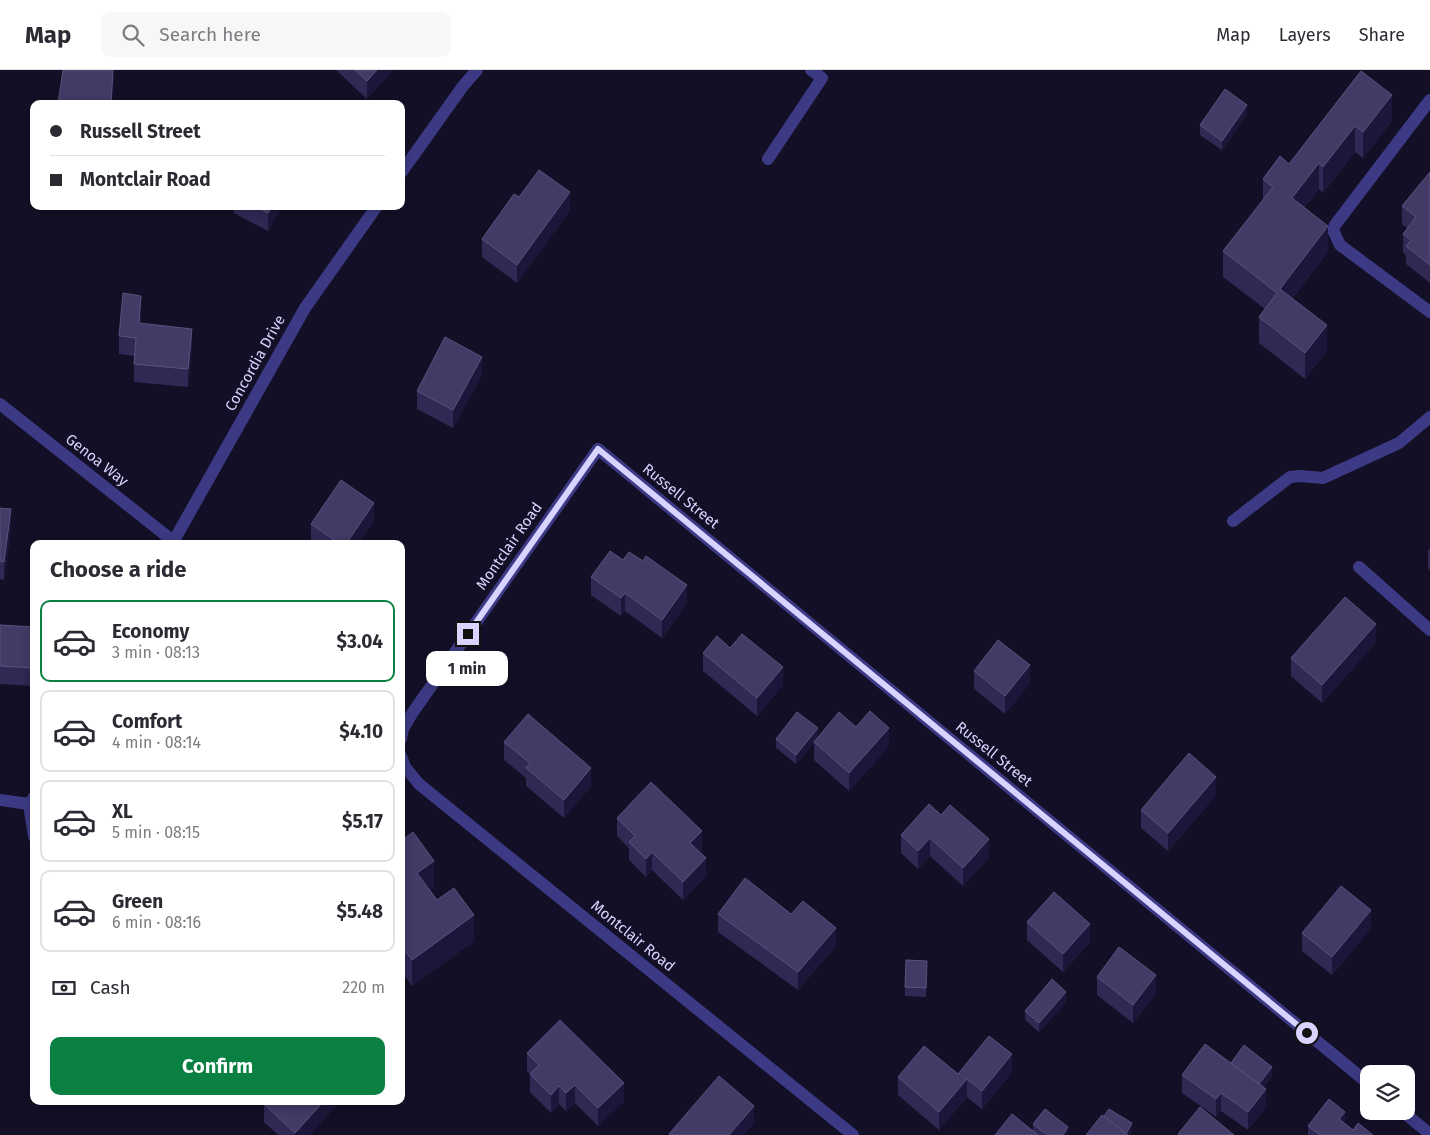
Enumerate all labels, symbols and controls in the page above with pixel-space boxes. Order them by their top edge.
search box [101,12,451,57]
text: Map [25,21,71,49]
icon: search [119,21,147,49]
text: Search here [159,23,261,46]
text: Map [1216,24,1251,46]
text: Layers [1279,24,1331,46]
text: Share [1359,24,1405,46]
text: Russell Street [80,120,201,143]
text: Montclair Road [80,168,211,191]
street label: Concordia Drive [221,312,289,414]
street label: Genoa Way [62,430,132,490]
street label: Russell Street [639,460,723,533]
street label: Montclair Road [472,499,546,593]
text: Choose a ride [50,556,186,583]
icon: car [52,619,97,664]
text: Economy [112,620,189,643]
route end [457,623,479,645]
text: $3.04 [337,630,383,653]
text: 3 min · 08:13 [112,643,200,662]
callout: 1 min [427,652,509,686]
text: 1 min [448,659,486,678]
icon: car [52,709,97,754]
text: Comfort [112,710,182,733]
street label: Russell Street [952,718,1036,791]
text: $4.10 [339,720,383,743]
text: 4 min · 08:14 [112,733,201,752]
icon: car [52,799,97,844]
text: XL [112,800,133,823]
text: $5.17 [342,810,383,833]
text: 5 min · 08:15 [112,823,200,842]
icon: car [52,889,97,934]
text: Green [112,890,163,913]
street label: Montclair Road [587,897,679,975]
text: $5.48 [336,900,383,923]
text: 6 min · 08:16 [112,913,201,932]
icon: cash [50,974,78,1002]
text: Cash [90,976,131,999]
text: 220 m [342,978,385,997]
route start [1296,1022,1318,1044]
button: Confirm [50,1037,385,1095]
map controls [1360,1065,1415,1120]
button: layers [1360,1065,1415,1120]

